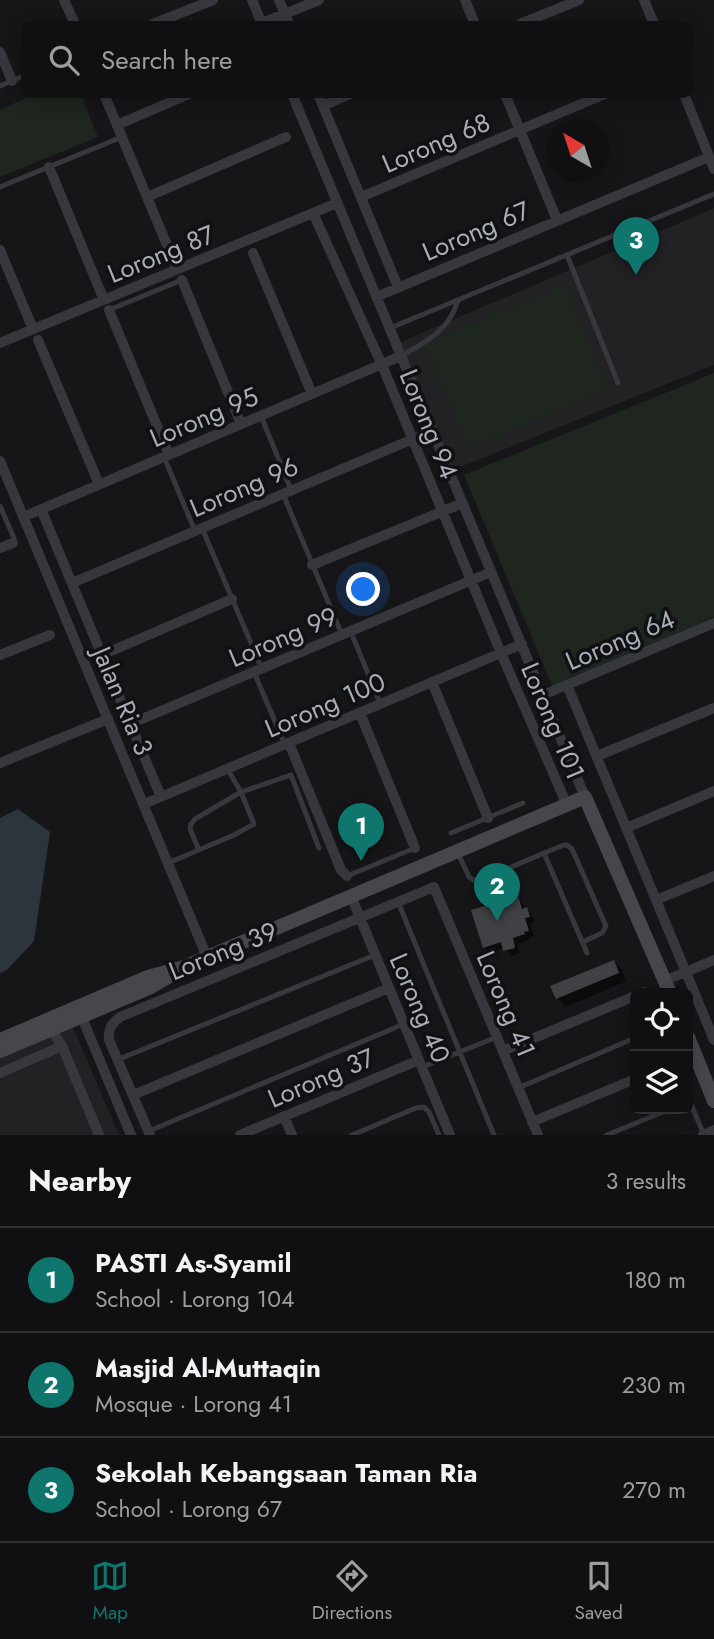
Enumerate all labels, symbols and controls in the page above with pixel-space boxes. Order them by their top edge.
search box [21,21,693,98]
icon: search [45,41,83,79]
text: Search here [101,41,233,79]
street label: Lorong 68 [376,103,496,183]
north arrow [546,119,609,182]
street label: Lorong 67 [416,191,536,271]
street label: Lorong 87 [102,215,221,293]
pin: 3 [613,217,659,275]
street label: Lorong 94 [390,364,468,484]
street label: Lorong 95 [144,377,264,457]
street label: Lorong 96 [184,447,304,527]
your location [346,572,380,606]
street label: Lorong 99 [223,597,343,677]
street label: Lorong 64 [560,600,680,680]
street label: Jalan Ria 3 [82,638,163,761]
street label: Lorong 101 [511,657,595,785]
street label: Lorong 100 [259,663,391,747]
pin: 1 [338,803,384,861]
pin: 2 [474,863,520,921]
street label: Lorong 39 [163,912,283,990]
street label: Lorong 41 [467,945,545,1063]
street label: Lorong 40 [380,947,460,1069]
map controls [630,988,693,1114]
button: locate [630,988,693,1051]
street label: Lorong 37 [262,1038,380,1117]
button: layers [630,1051,693,1114]
text: Nearby [28,1159,131,1202]
text: 3 results [606,1164,686,1198]
text: PASTI As-Syamil [95,1244,292,1282]
text: 1 [45,1263,57,1297]
text: 180 m [624,1263,686,1297]
text: School · Lorong 104 [95,1282,294,1316]
text: Masjid Al-Muttaqin [95,1349,321,1387]
text: 2 [43,1368,59,1402]
text: 230 m [622,1368,686,1402]
text: Mosque · Lorong 41 [95,1387,292,1421]
text: Sekolah Kebangsaan Taman Ria [95,1454,478,1492]
text: 3 [44,1473,58,1507]
text: 270 m [622,1473,686,1507]
text: School · Lorong 67 [95,1492,282,1526]
tab: Map [91,1557,129,1626]
tab: Directions [312,1557,392,1626]
tab: Saved [575,1557,623,1626]

